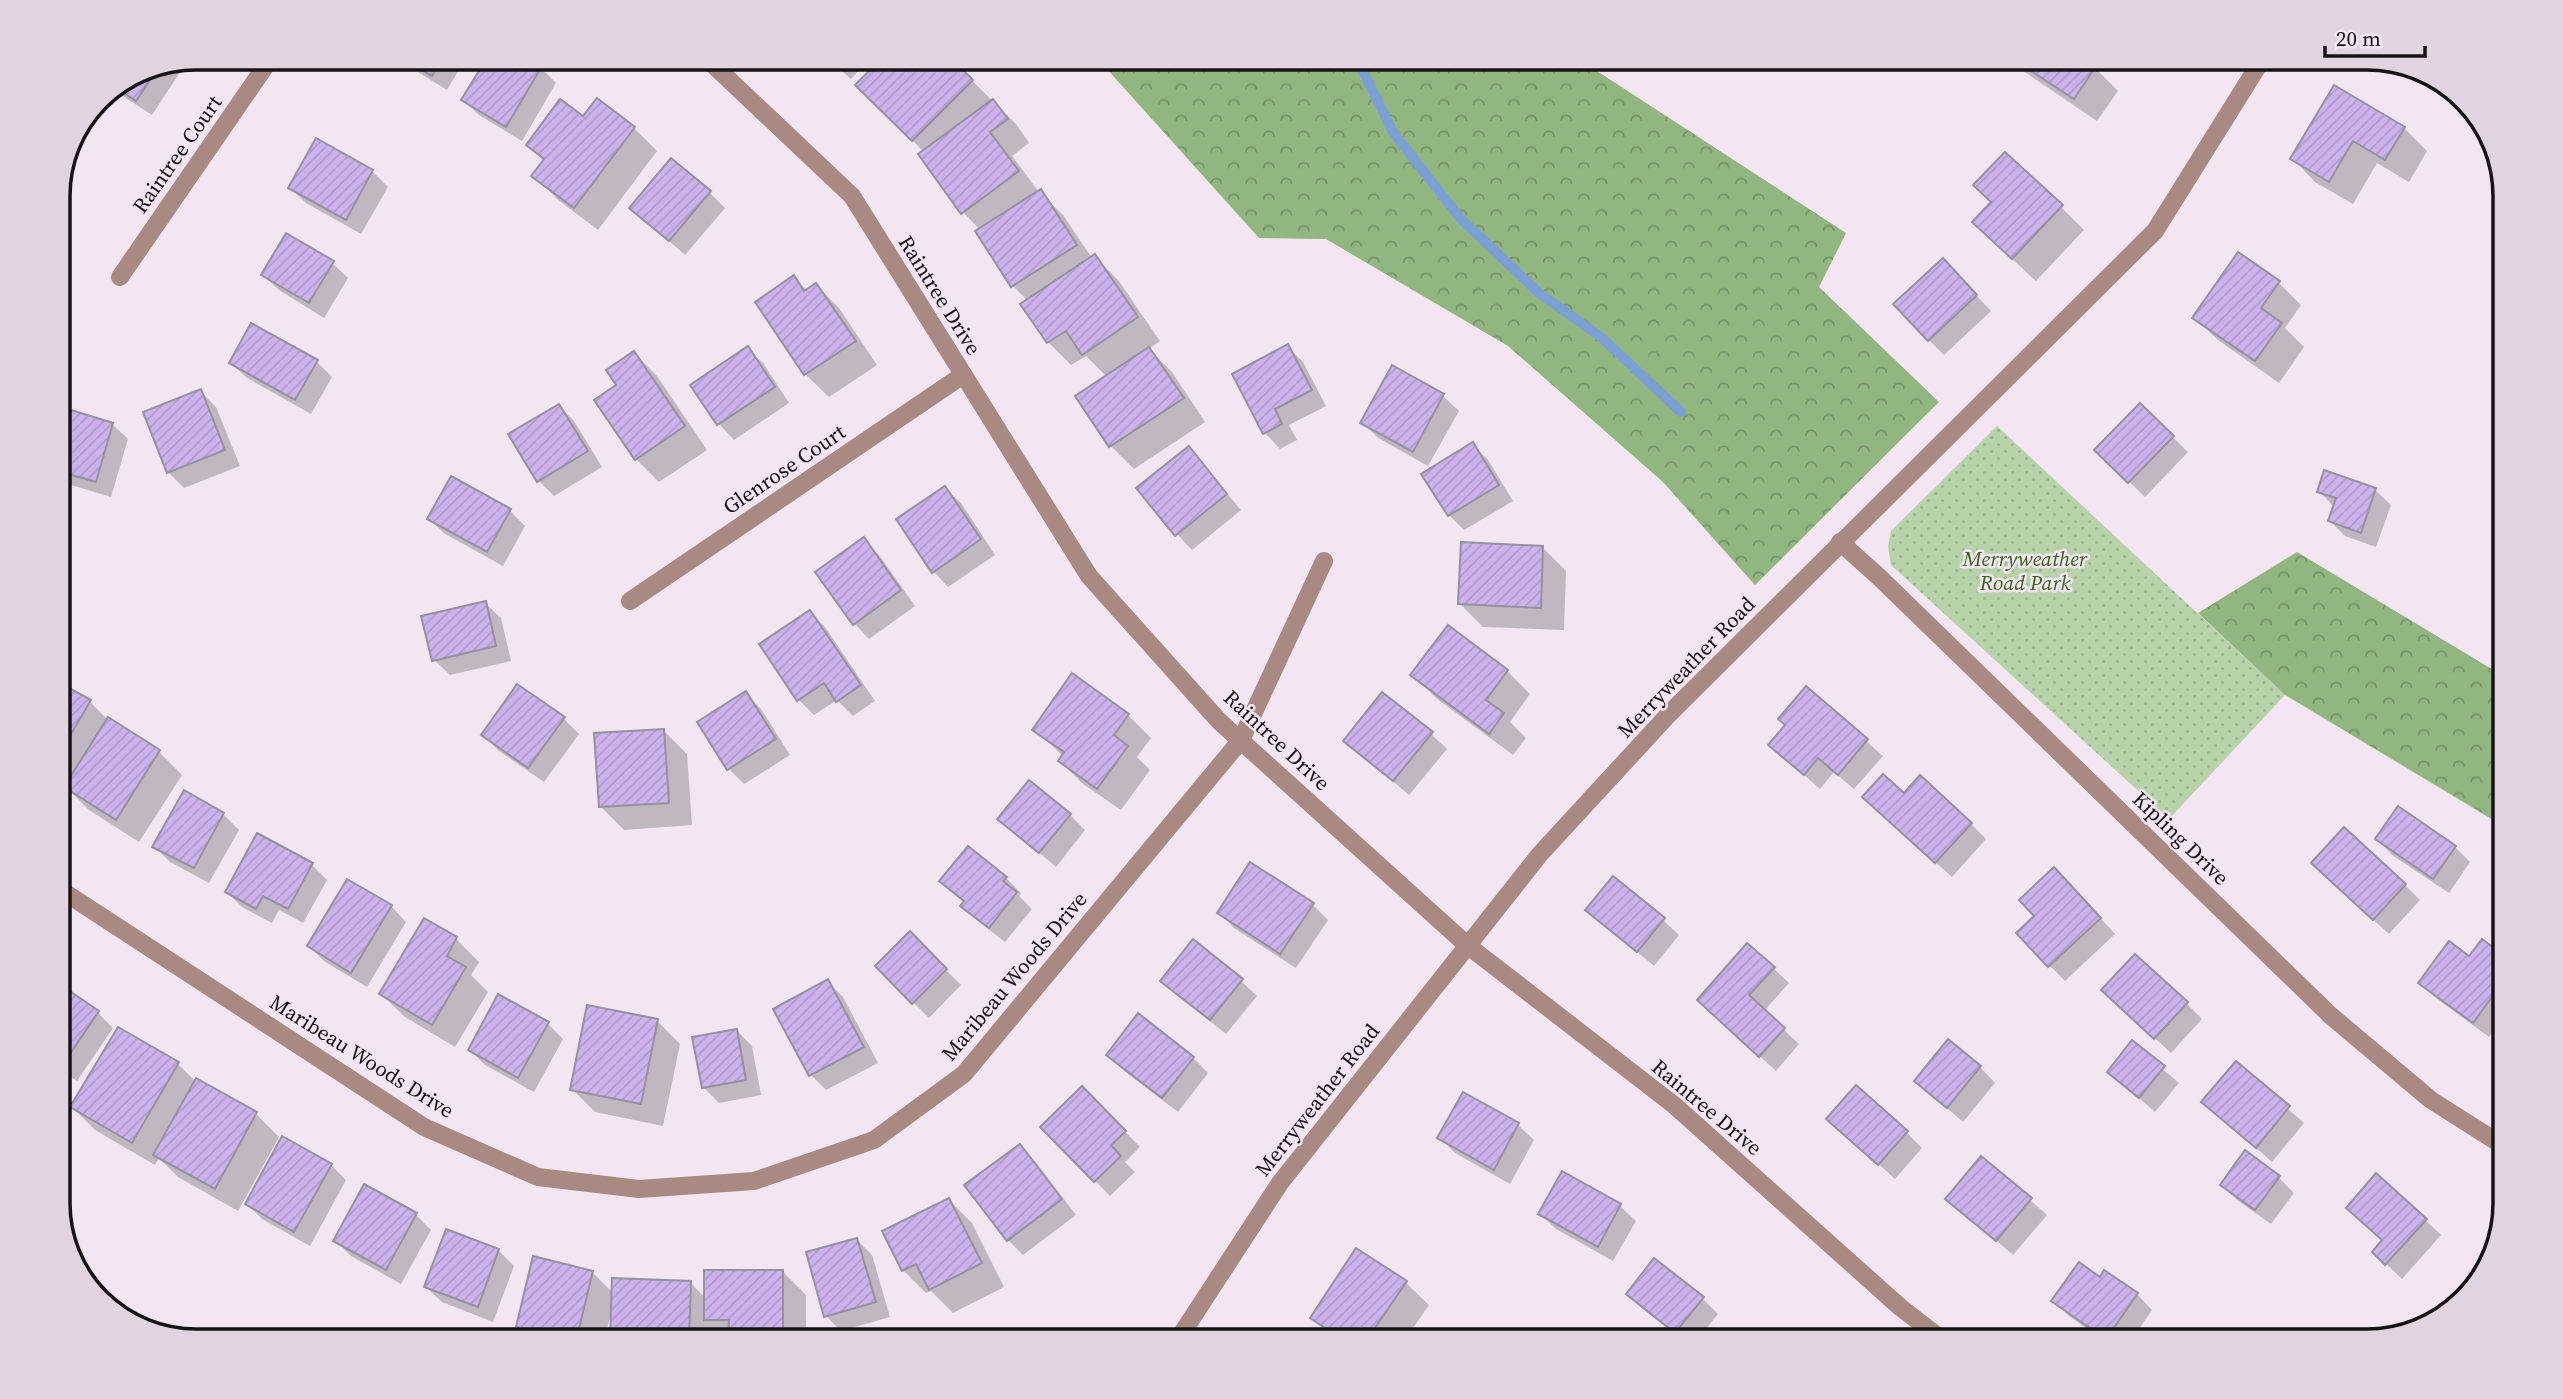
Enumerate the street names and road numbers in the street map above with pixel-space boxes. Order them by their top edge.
street label: Raintree Court [126,89,229,219]
street label: Raintree Drive [892,230,988,360]
street label: Glenrose Court [717,417,851,521]
street label: Merryweather Road [1611,590,1761,744]
street label: Raintree Drive [1217,683,1337,797]
street label: Kipling Drive [2126,785,2236,891]
street label: Maribeau Woods Drive [935,885,1093,1067]
street label: Maribeau Woods Drive [264,987,460,1125]
street label: Merryweather Road [1248,1018,1386,1182]
street label: Raintree Drive [1646,1052,1768,1162]

